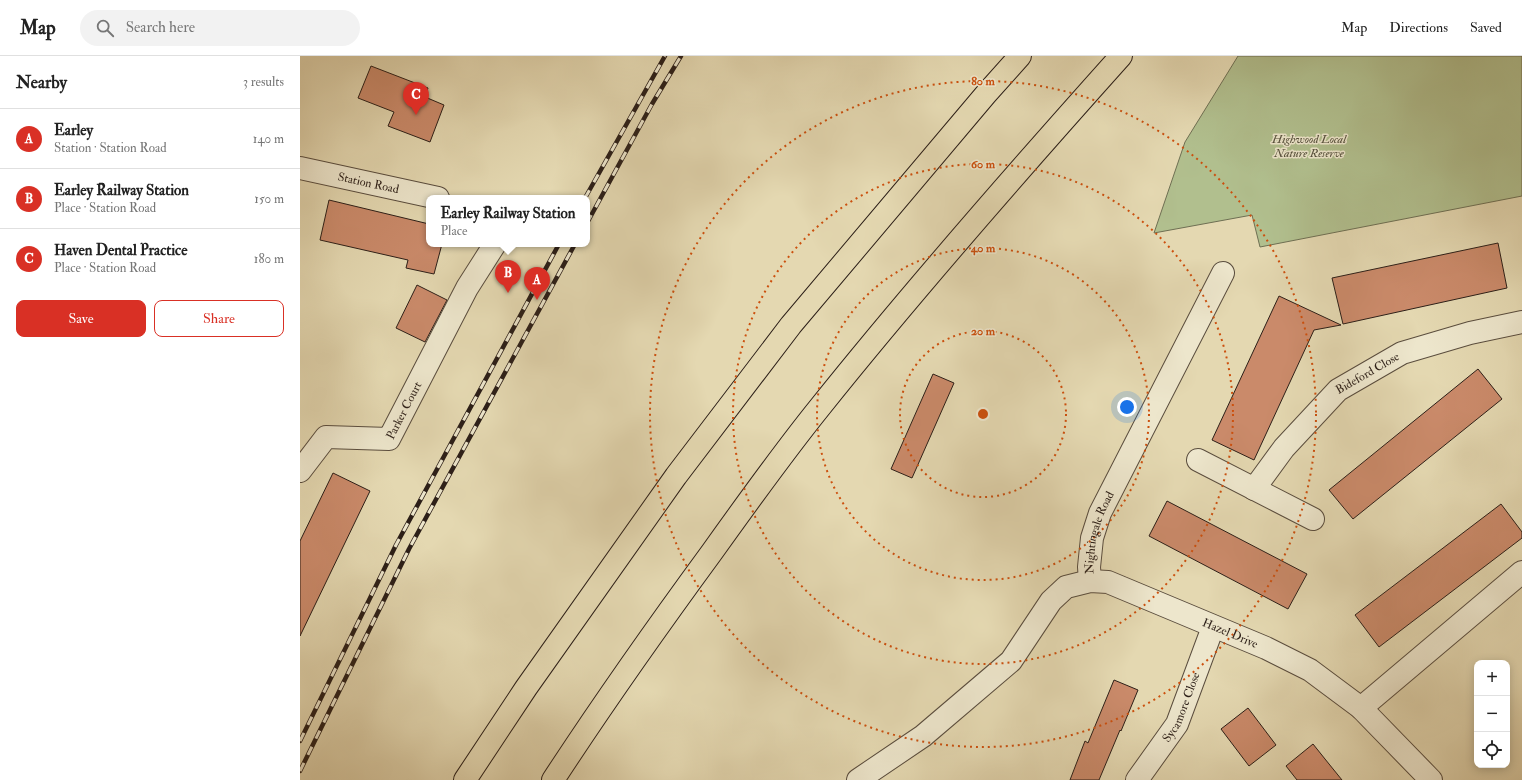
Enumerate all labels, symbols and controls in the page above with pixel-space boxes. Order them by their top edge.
search box [80,10,360,46]
text: Map [20,16,56,40]
icon: search [94,17,116,39]
text: Search here [126,18,195,37]
text: Map [1341,19,1367,36]
text: Directions [1389,19,1448,36]
text: Saved [1470,19,1502,36]
text: Nearby [16,72,67,93]
text: 3 results [243,74,284,90]
text: 80 m [971,74,995,89]
pin: C [403,82,429,115]
text: Earley [54,121,93,140]
text: A [25,131,33,147]
text: 140 m [253,131,284,147]
park label: Highwood Local Nature Reserve [1271,132,1347,161]
text: Station · Station Road [54,140,167,156]
text: 60 m [971,157,996,172]
street label: Station Road [336,169,400,197]
text: Earley Railway Station [54,181,189,200]
text: B [25,191,33,207]
text: 150 m [254,191,284,207]
popup [426,195,590,247]
text: Place · Station Road [54,200,156,216]
text: Earley Railway Station [440,204,576,223]
text: Place [440,223,467,239]
text: Haven Dental Practice [54,241,187,260]
text: 40 m [970,241,996,256]
text: C [24,251,34,267]
text: 180 m [254,251,284,267]
text: Place · Station Road [54,260,156,276]
pin: B [495,260,521,293]
pin: A [524,267,550,300]
button: Save [16,300,146,337]
button: Share [154,300,284,337]
text: 20 m [971,324,996,339]
street label: Bideford Close [1333,349,1402,398]
street label: Parker Court [383,379,425,442]
your location [1117,397,1137,417]
centre of rings [976,407,990,421]
street label: Nightingale Road [1082,489,1118,574]
street label: Hazel Drive [1200,615,1260,652]
map controls [1474,660,1510,768]
button: + [1474,660,1510,696]
street label: Sycamore Close [1159,670,1204,745]
button: − [1474,696,1510,732]
button: locate [1474,732,1510,768]

